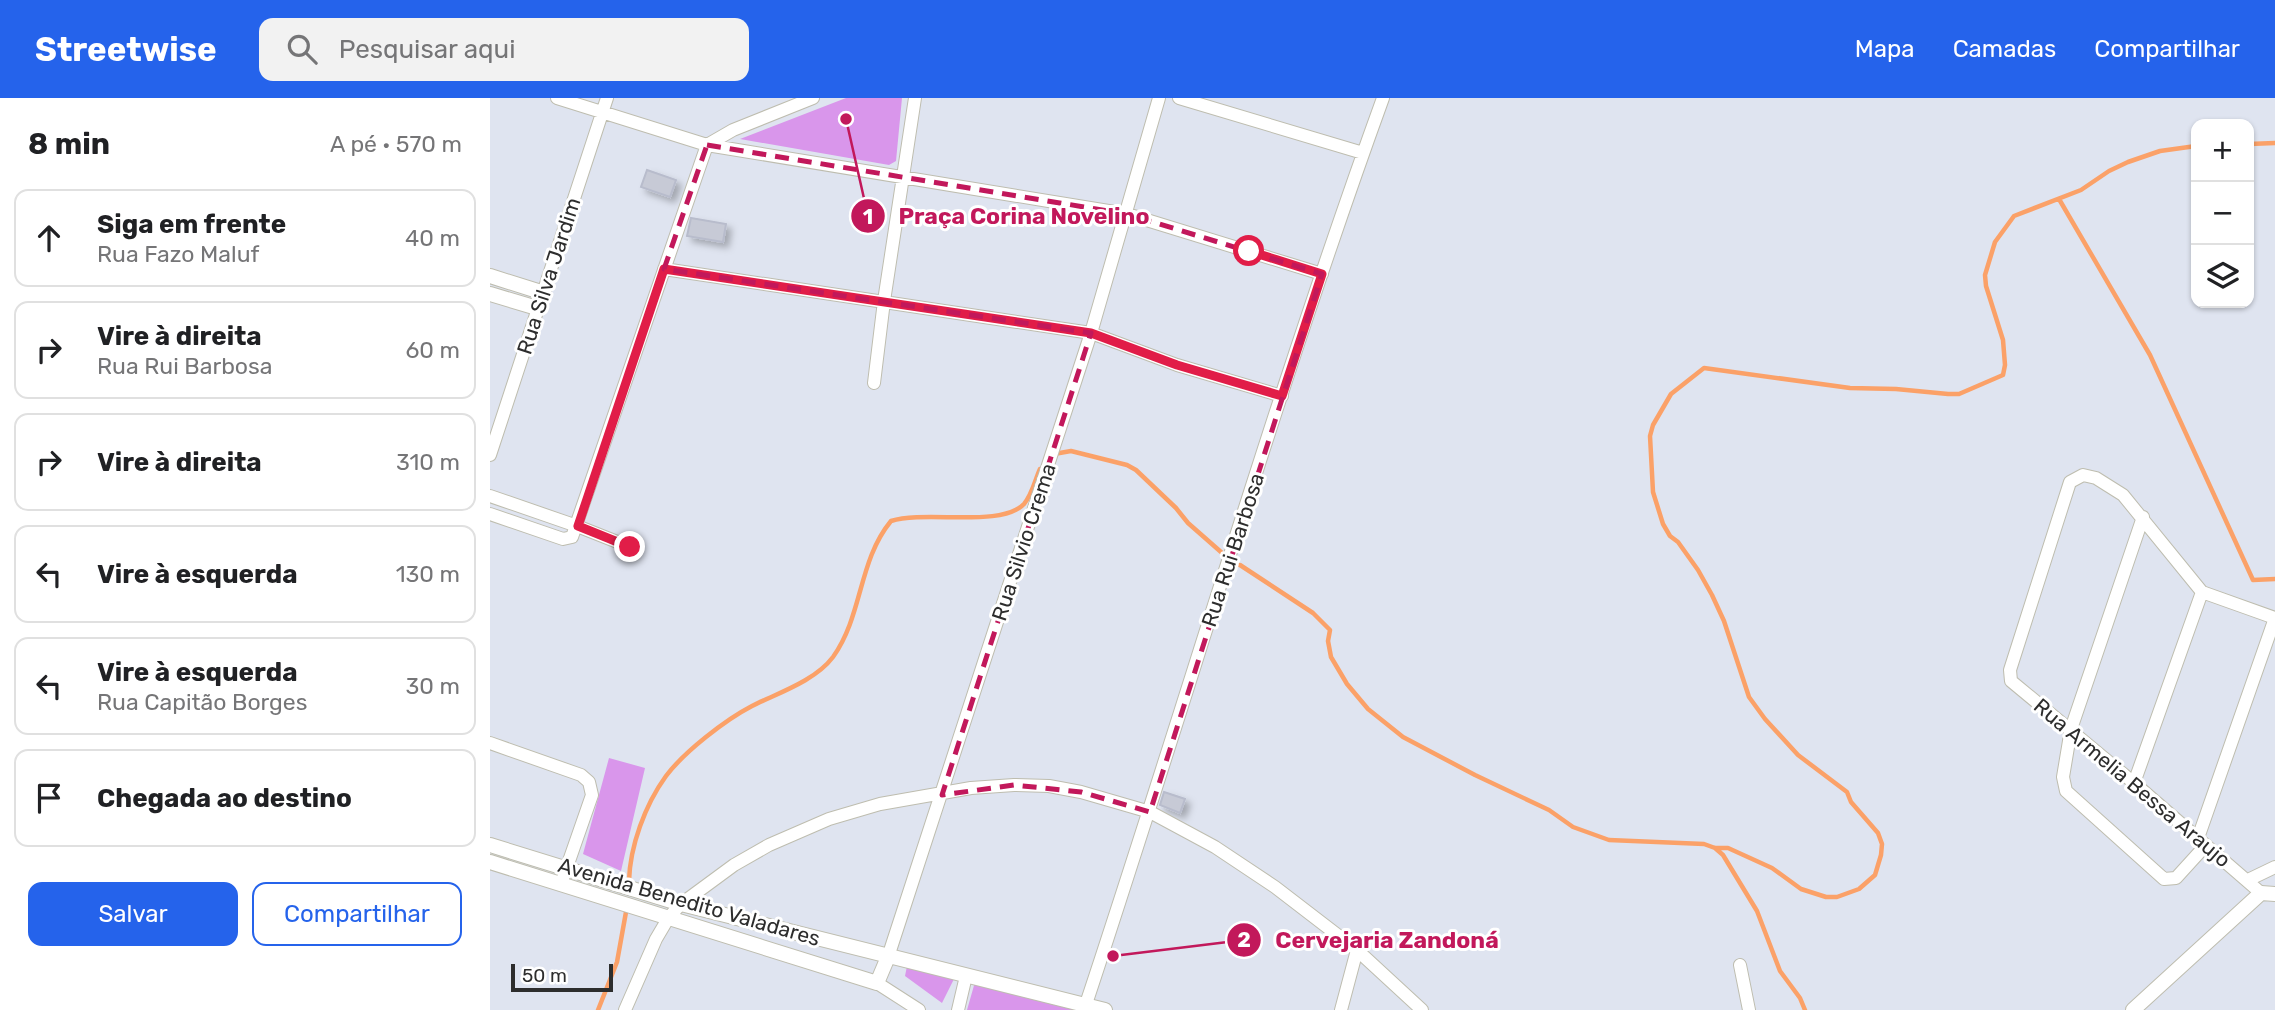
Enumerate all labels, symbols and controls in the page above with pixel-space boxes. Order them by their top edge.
search box [259,18,749,81]
text: Streetwise [35,30,217,69]
icon: search [283,30,321,68]
text: Pesquisar aqui [339,34,515,65]
text: Mapa [1855,35,1915,63]
text: Camadas [1953,35,2056,63]
text: Compartilhar [2094,35,2240,63]
map controls [2191,119,2254,308]
button: + [2191,119,2254,182]
text: 8 min [28,126,110,162]
text: A pé · 570 m [330,130,462,158]
button: − [2191,182,2254,245]
street label: Rua Silva Jardim [511,194,586,357]
callout: Praça Corina Novelino [850,194,1164,238]
text: Praça Corina Novelino [899,202,1149,230]
text: 1 [863,204,873,229]
text: Siga em frente [97,209,286,240]
icon: ahead [30,219,68,257]
text: 40 m [405,224,460,252]
route start [1233,235,1264,266]
text: Rua Fazo Maluf [97,240,259,268]
button: layers [2191,245,2254,308]
text: Vire à direita [97,321,262,352]
icon: right [30,331,68,369]
text: 60 m [405,336,460,364]
text: Rua Rui Barbosa [97,352,272,380]
icon: right [30,443,68,481]
text: Vire à direita [97,447,262,478]
text: 310 m [396,448,460,476]
street label: Rua Silvio Crema [986,460,1061,624]
street label: Rua Rui Barbosa [1196,470,1269,630]
route end [614,531,645,562]
icon: left [30,555,68,593]
text: Vire à esquerda [97,559,298,590]
text: 130 m [396,560,460,588]
text: Vire à esquerda [97,657,298,688]
icon: left [30,667,68,705]
text: 30 m [405,672,460,700]
text: Rua Capitão Borges [97,688,307,716]
street label: Rua Armelia Bessa Araujo [2029,693,2236,872]
icon: arrive [30,779,68,817]
text: Chegada ao destino [97,783,352,814]
street label: Avenida Benedito Valadares [555,852,823,951]
button: Salvar [28,882,238,946]
button: Compartilhar [252,882,462,946]
callout: Cervejaria Zandoná [1226,918,1512,962]
text: Cervejaria Zandoná [1275,926,1499,954]
text: 2 [1237,927,1251,952]
scale bar [511,961,612,993]
text: 50 m [522,964,567,987]

